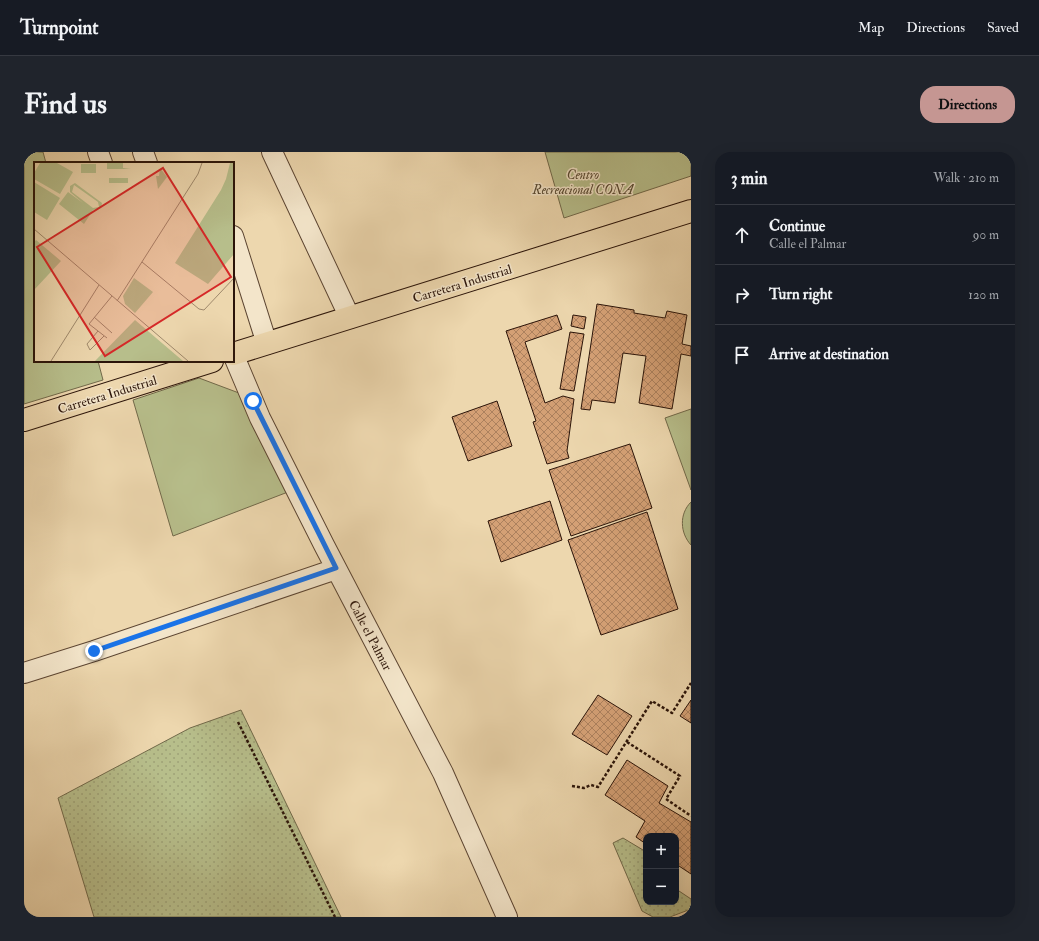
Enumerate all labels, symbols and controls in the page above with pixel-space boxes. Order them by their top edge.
text: Turnpoint [20,16,98,40]
text: Map [858,19,884,36]
text: Directions [906,19,965,36]
text: Saved [987,19,1019,36]
button: Directions [920,86,1015,123]
text: Find us [24,87,107,122]
inset map [34,162,234,362]
park label: Centro Recreacional CONA [532,167,634,198]
text: 3 min [731,168,768,189]
text: Walk · 210 m [933,170,999,186]
text: Continue [769,217,825,236]
icon: ahead [731,224,753,246]
text: 90 m [973,227,999,243]
text: Calle el Palmar [769,236,846,252]
street label: Carretera Industrial [411,261,515,307]
icon: right [731,284,753,306]
text: Turn right [769,285,832,304]
text: 120 m [968,287,999,303]
icon: arrive [731,344,753,366]
text: Arrive at destination [769,345,889,364]
street label: Carretera Industrial [56,372,160,418]
route start [244,392,262,410]
street label: Calle el Palmar [345,598,395,674]
route end [85,642,103,660]
map controls [643,833,679,905]
button: + [643,833,679,869]
button: − [643,869,679,905]

